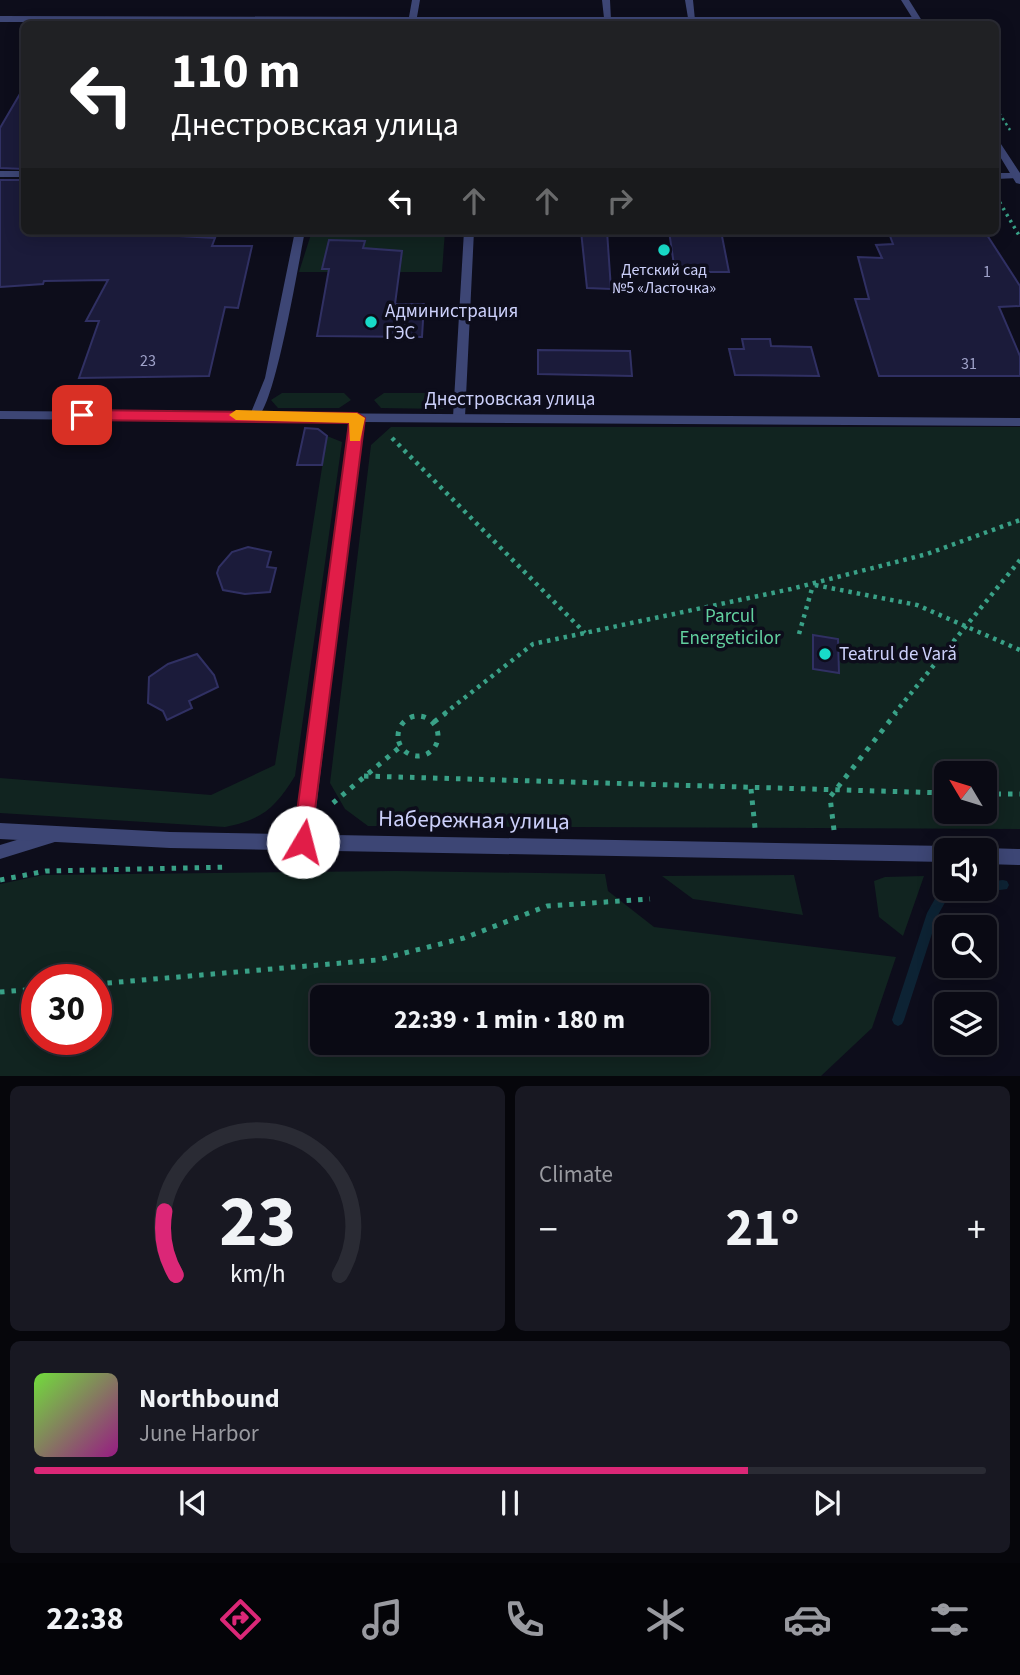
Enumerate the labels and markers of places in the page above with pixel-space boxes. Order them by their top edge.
marker: Детский сад №5 «Ласточка» [656,242,672,258]
place label: Детский сад №5 «Ласточка» [612,259,716,299]
place label: Администрация ГЭС [385,298,518,347]
marker: Администрация ГЭС [363,314,379,330]
pin [52,385,112,445]
place label: Teatrul de Vară [839,641,957,668]
marker: Teatrul de Vară [817,646,833,662]

